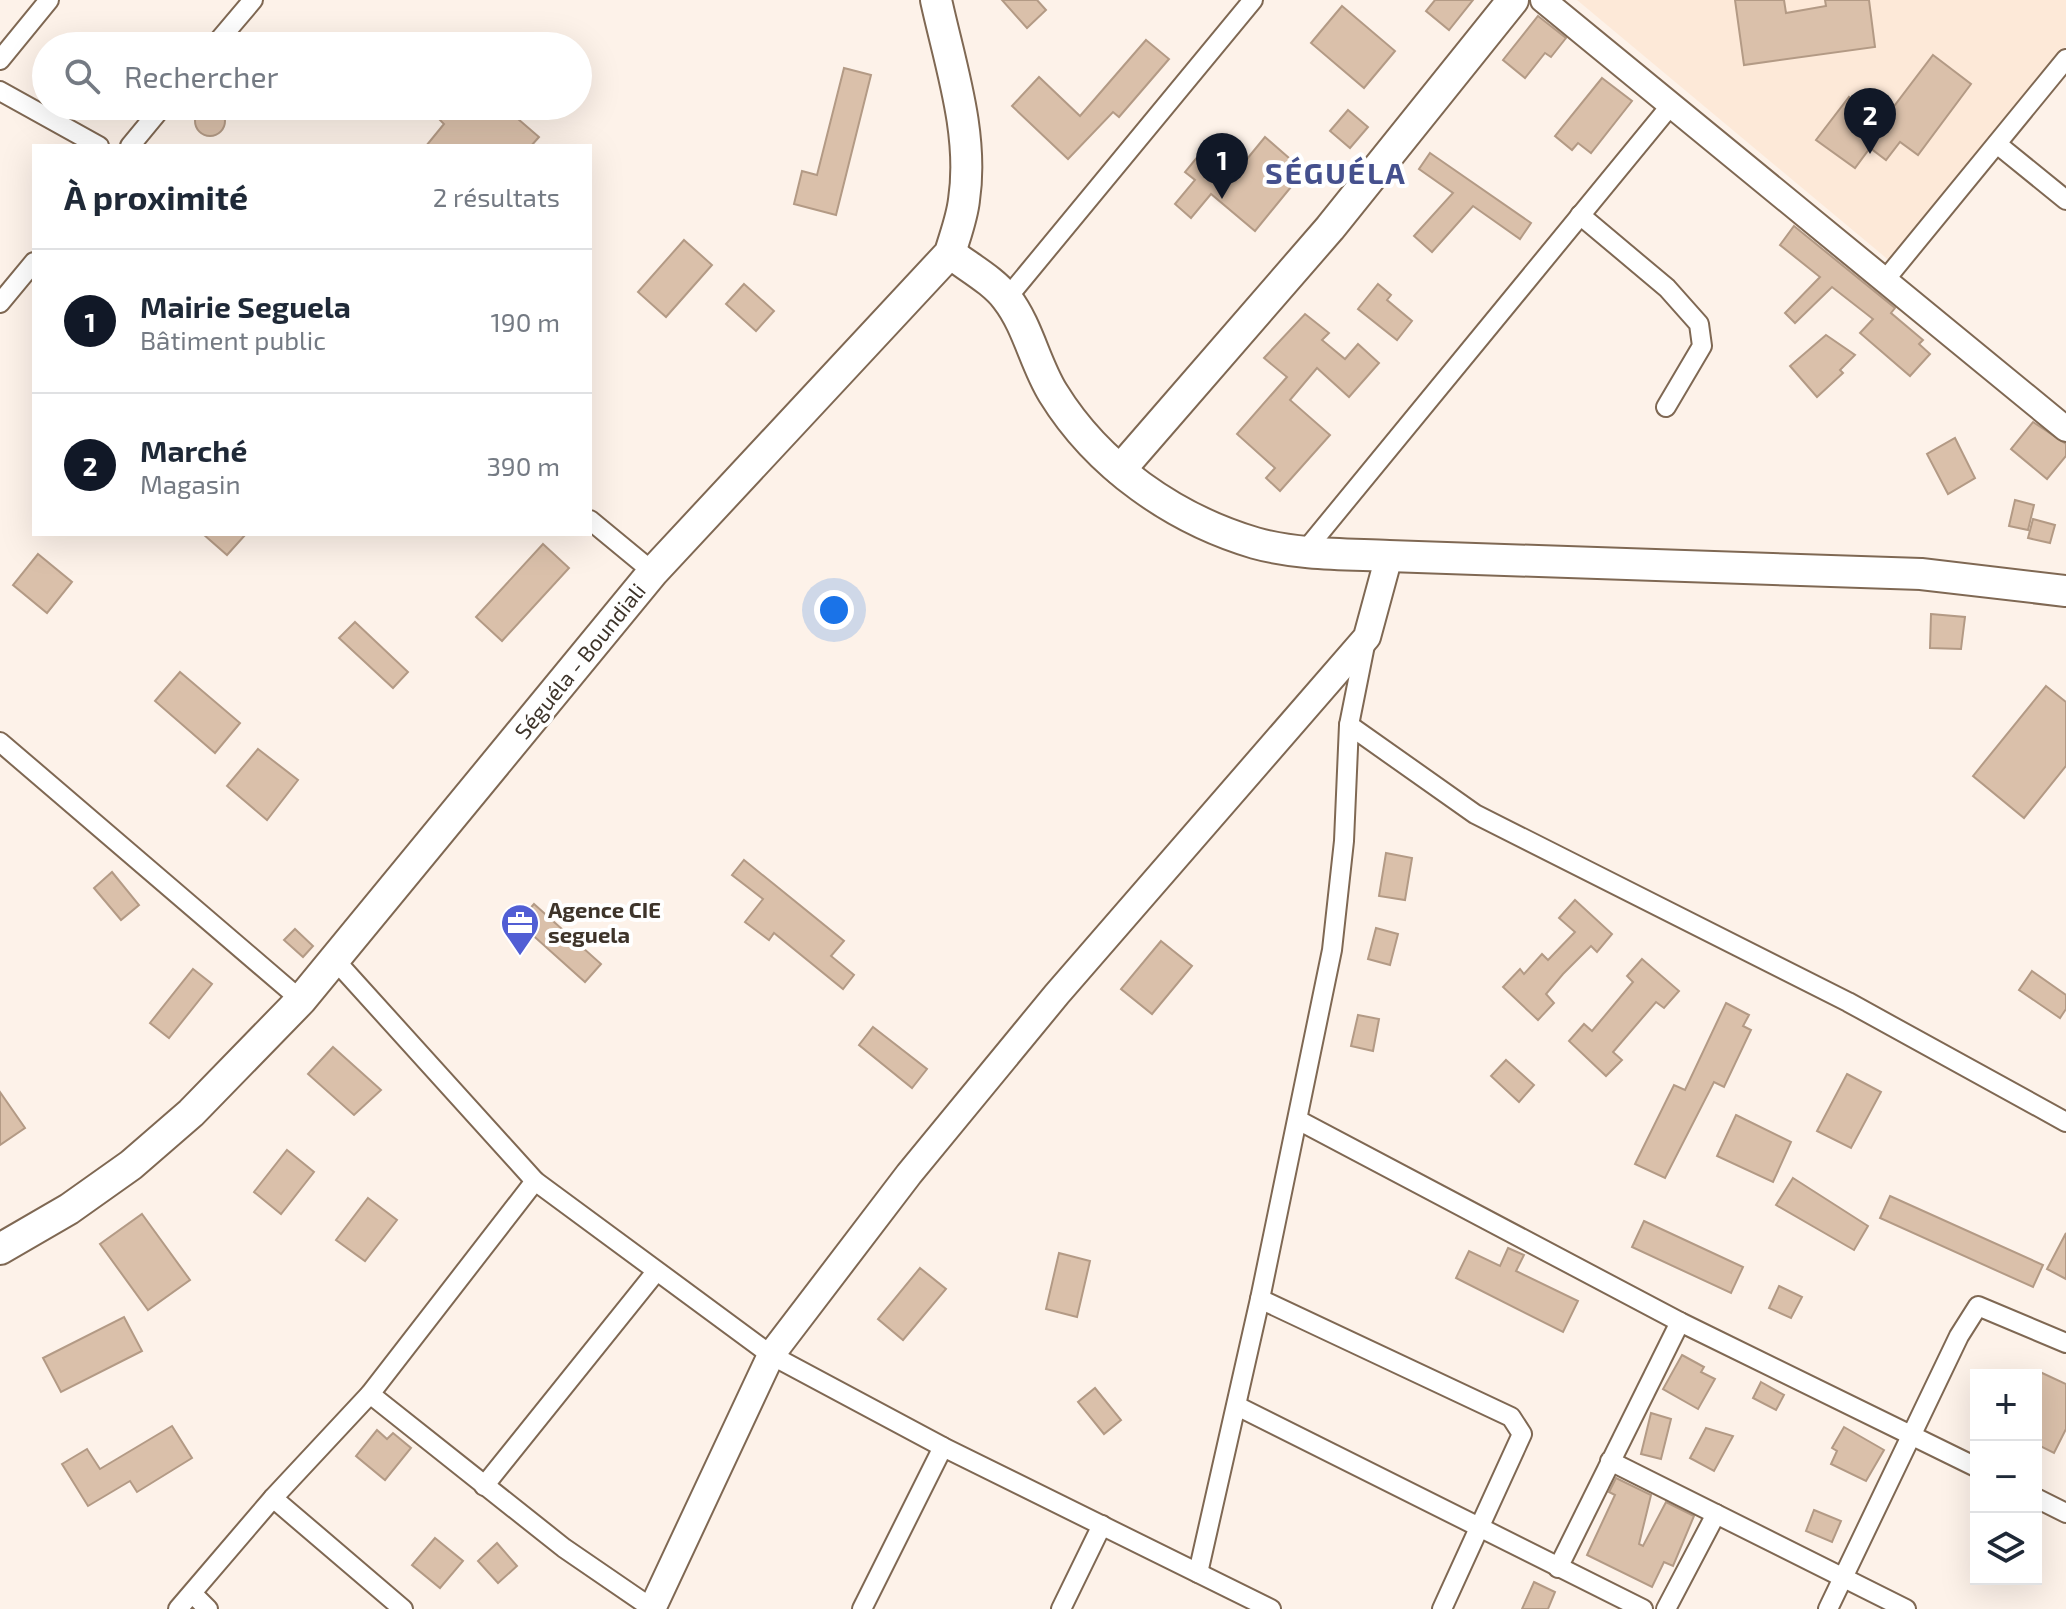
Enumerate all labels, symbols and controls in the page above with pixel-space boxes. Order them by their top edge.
search box [32,32,592,120]
icon: search [60,54,104,98]
text: Rechercher [124,58,279,94]
pin: 2 [1844,88,1896,154]
pin: 1 [1196,133,1248,199]
district label: SÉGUÉLA [1265,154,1407,190]
text: À proximité [64,176,248,217]
text: 2 résultats [433,181,560,212]
text: Mairie Seguela [140,288,351,324]
text: 1 [84,306,96,337]
text: 190 m [491,306,560,337]
text: Bâtiment public [140,324,326,355]
text: Marché [140,432,247,468]
text: 2 [82,450,98,481]
text: 390 m [486,450,560,481]
text: Magasin [140,468,241,499]
street label: Séguéla - Boundiali [508,577,650,743]
your location [814,590,854,630]
place label: Agence CIE seguela [548,896,661,947]
office icon: Agence CIE seguela [499,902,541,957]
map controls [1970,1369,2042,1585]
button: + [1970,1369,2042,1441]
button: − [1970,1441,2042,1513]
button: layers [1970,1513,2042,1585]

